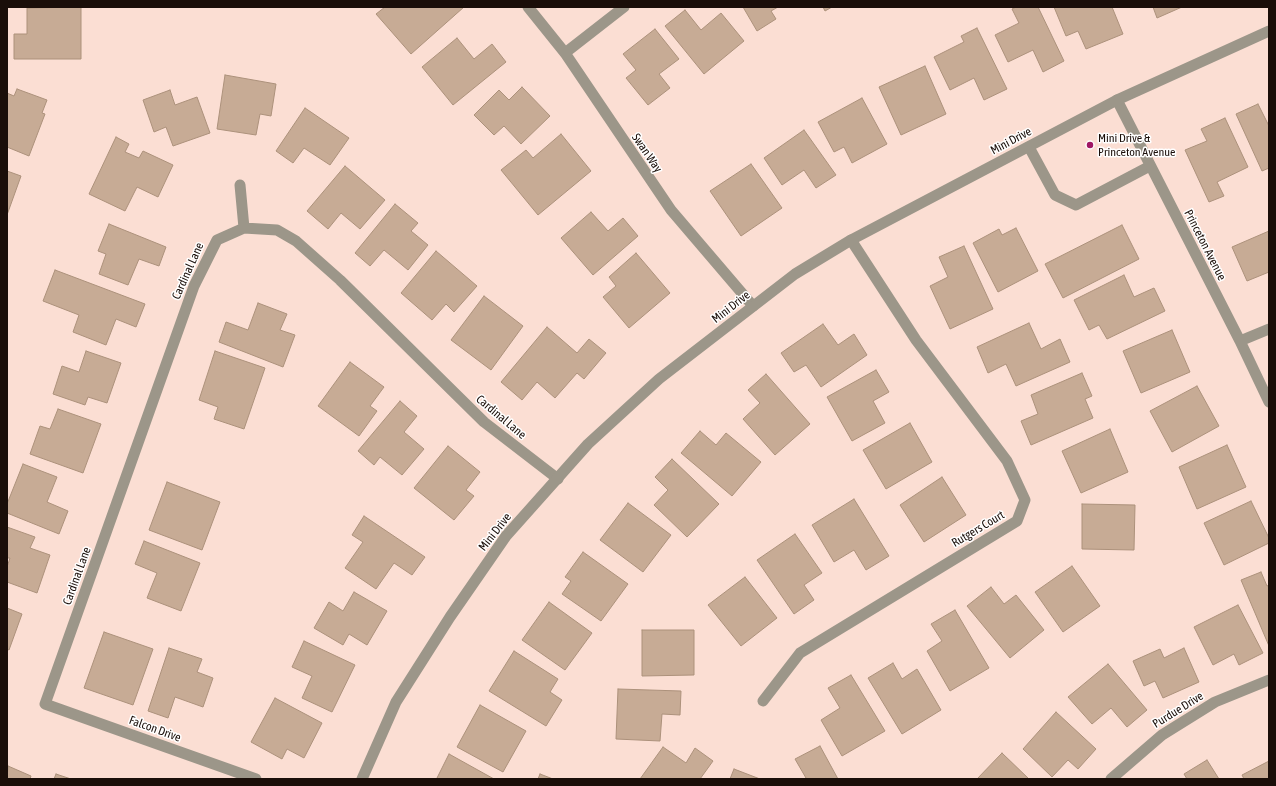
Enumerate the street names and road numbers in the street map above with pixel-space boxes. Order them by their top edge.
street label: Mini Drive [988,124,1034,158]
street label: Swan Way [629,131,665,175]
street label: Princeton Avenue [1181,207,1229,283]
street label: Cardinal Lane [169,240,207,302]
street label: Mini Drive [709,288,753,326]
street label: Cardinal Lane [473,392,529,442]
street label: Rutgers Court [949,508,1007,550]
street label: Mini Drive [476,510,514,554]
street label: Cardinal Lane [60,545,94,607]
street label: Purdue Drive [1150,689,1206,731]
street label: Falcon Drive [127,713,183,745]

